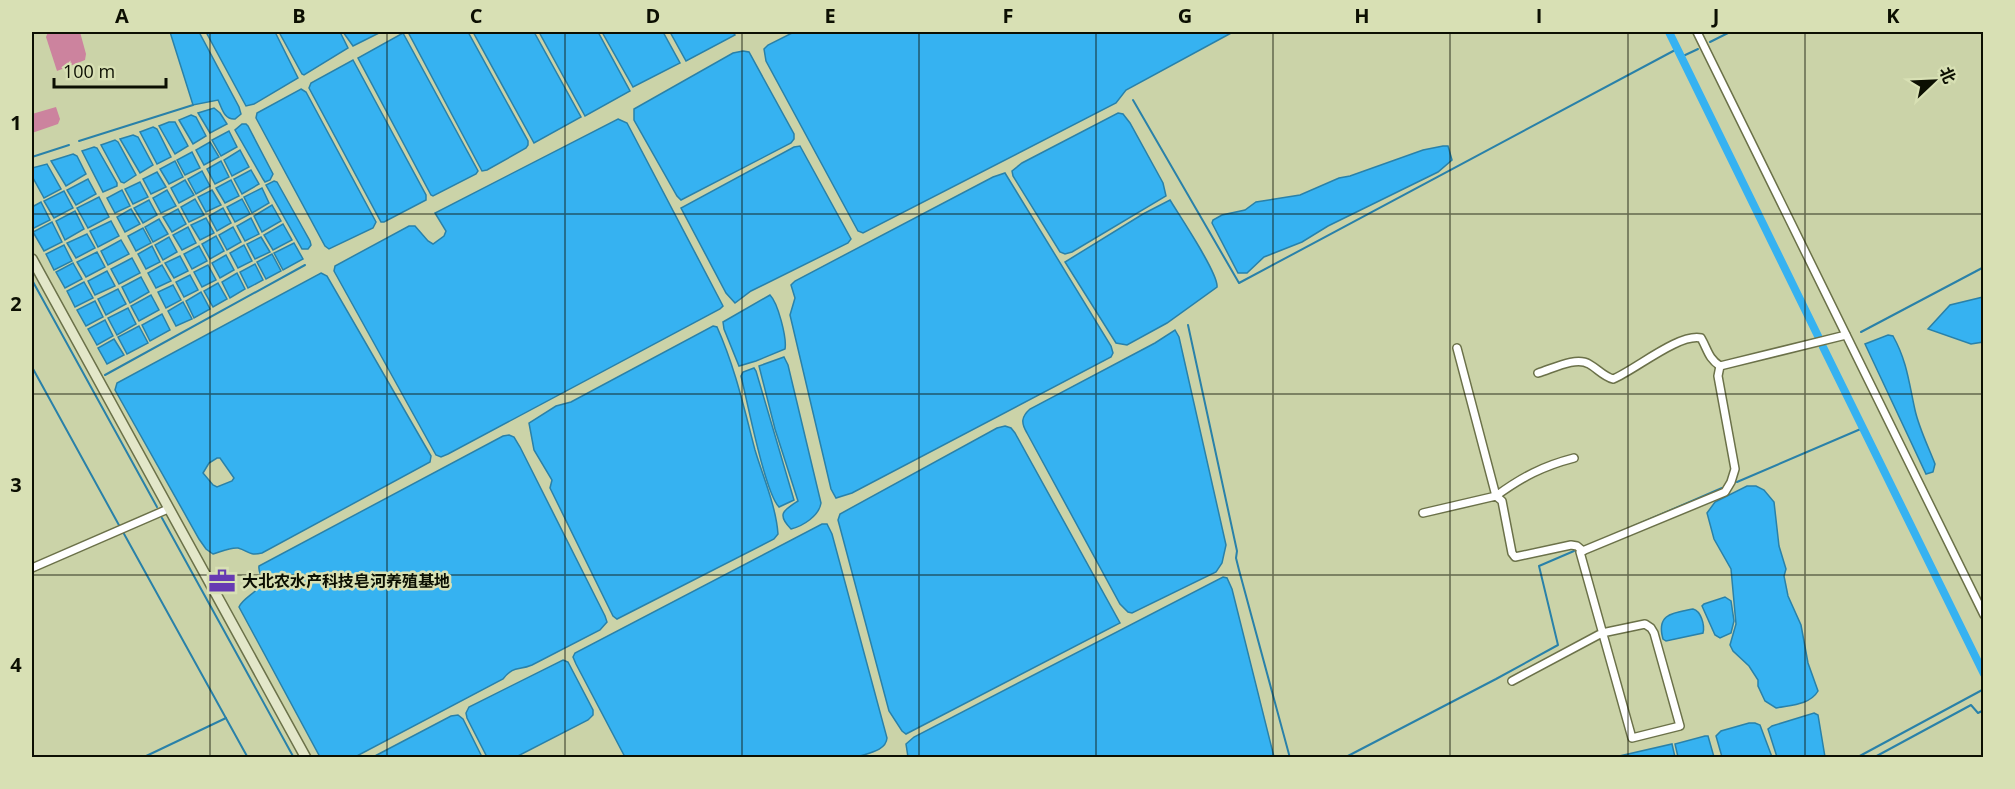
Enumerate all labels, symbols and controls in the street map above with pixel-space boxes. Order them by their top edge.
text: A [115,2,129,29]
text: B [292,2,306,29]
text: C [470,2,483,29]
text: D [646,2,660,29]
text: E [824,2,836,29]
text: F [1003,2,1013,29]
text: G [1178,2,1192,29]
text: H [1354,2,1370,29]
text: I [1536,2,1542,29]
text: J [1711,2,1719,29]
text: K [1886,2,1900,29]
scale bar [54,51,166,89]
north arrow [1904,51,1964,111]
text: 100 m [63,59,115,83]
text: 北 [1935,63,1961,87]
text: 1 [10,109,22,136]
text: 2 [10,290,22,317]
text: 3 [10,471,22,498]
office icon: 大北农水产科技皂河养殖基地 [207,566,237,596]
place label: 大北农水产科技皂河养殖基地 [242,570,450,592]
text: 4 [10,651,22,678]

